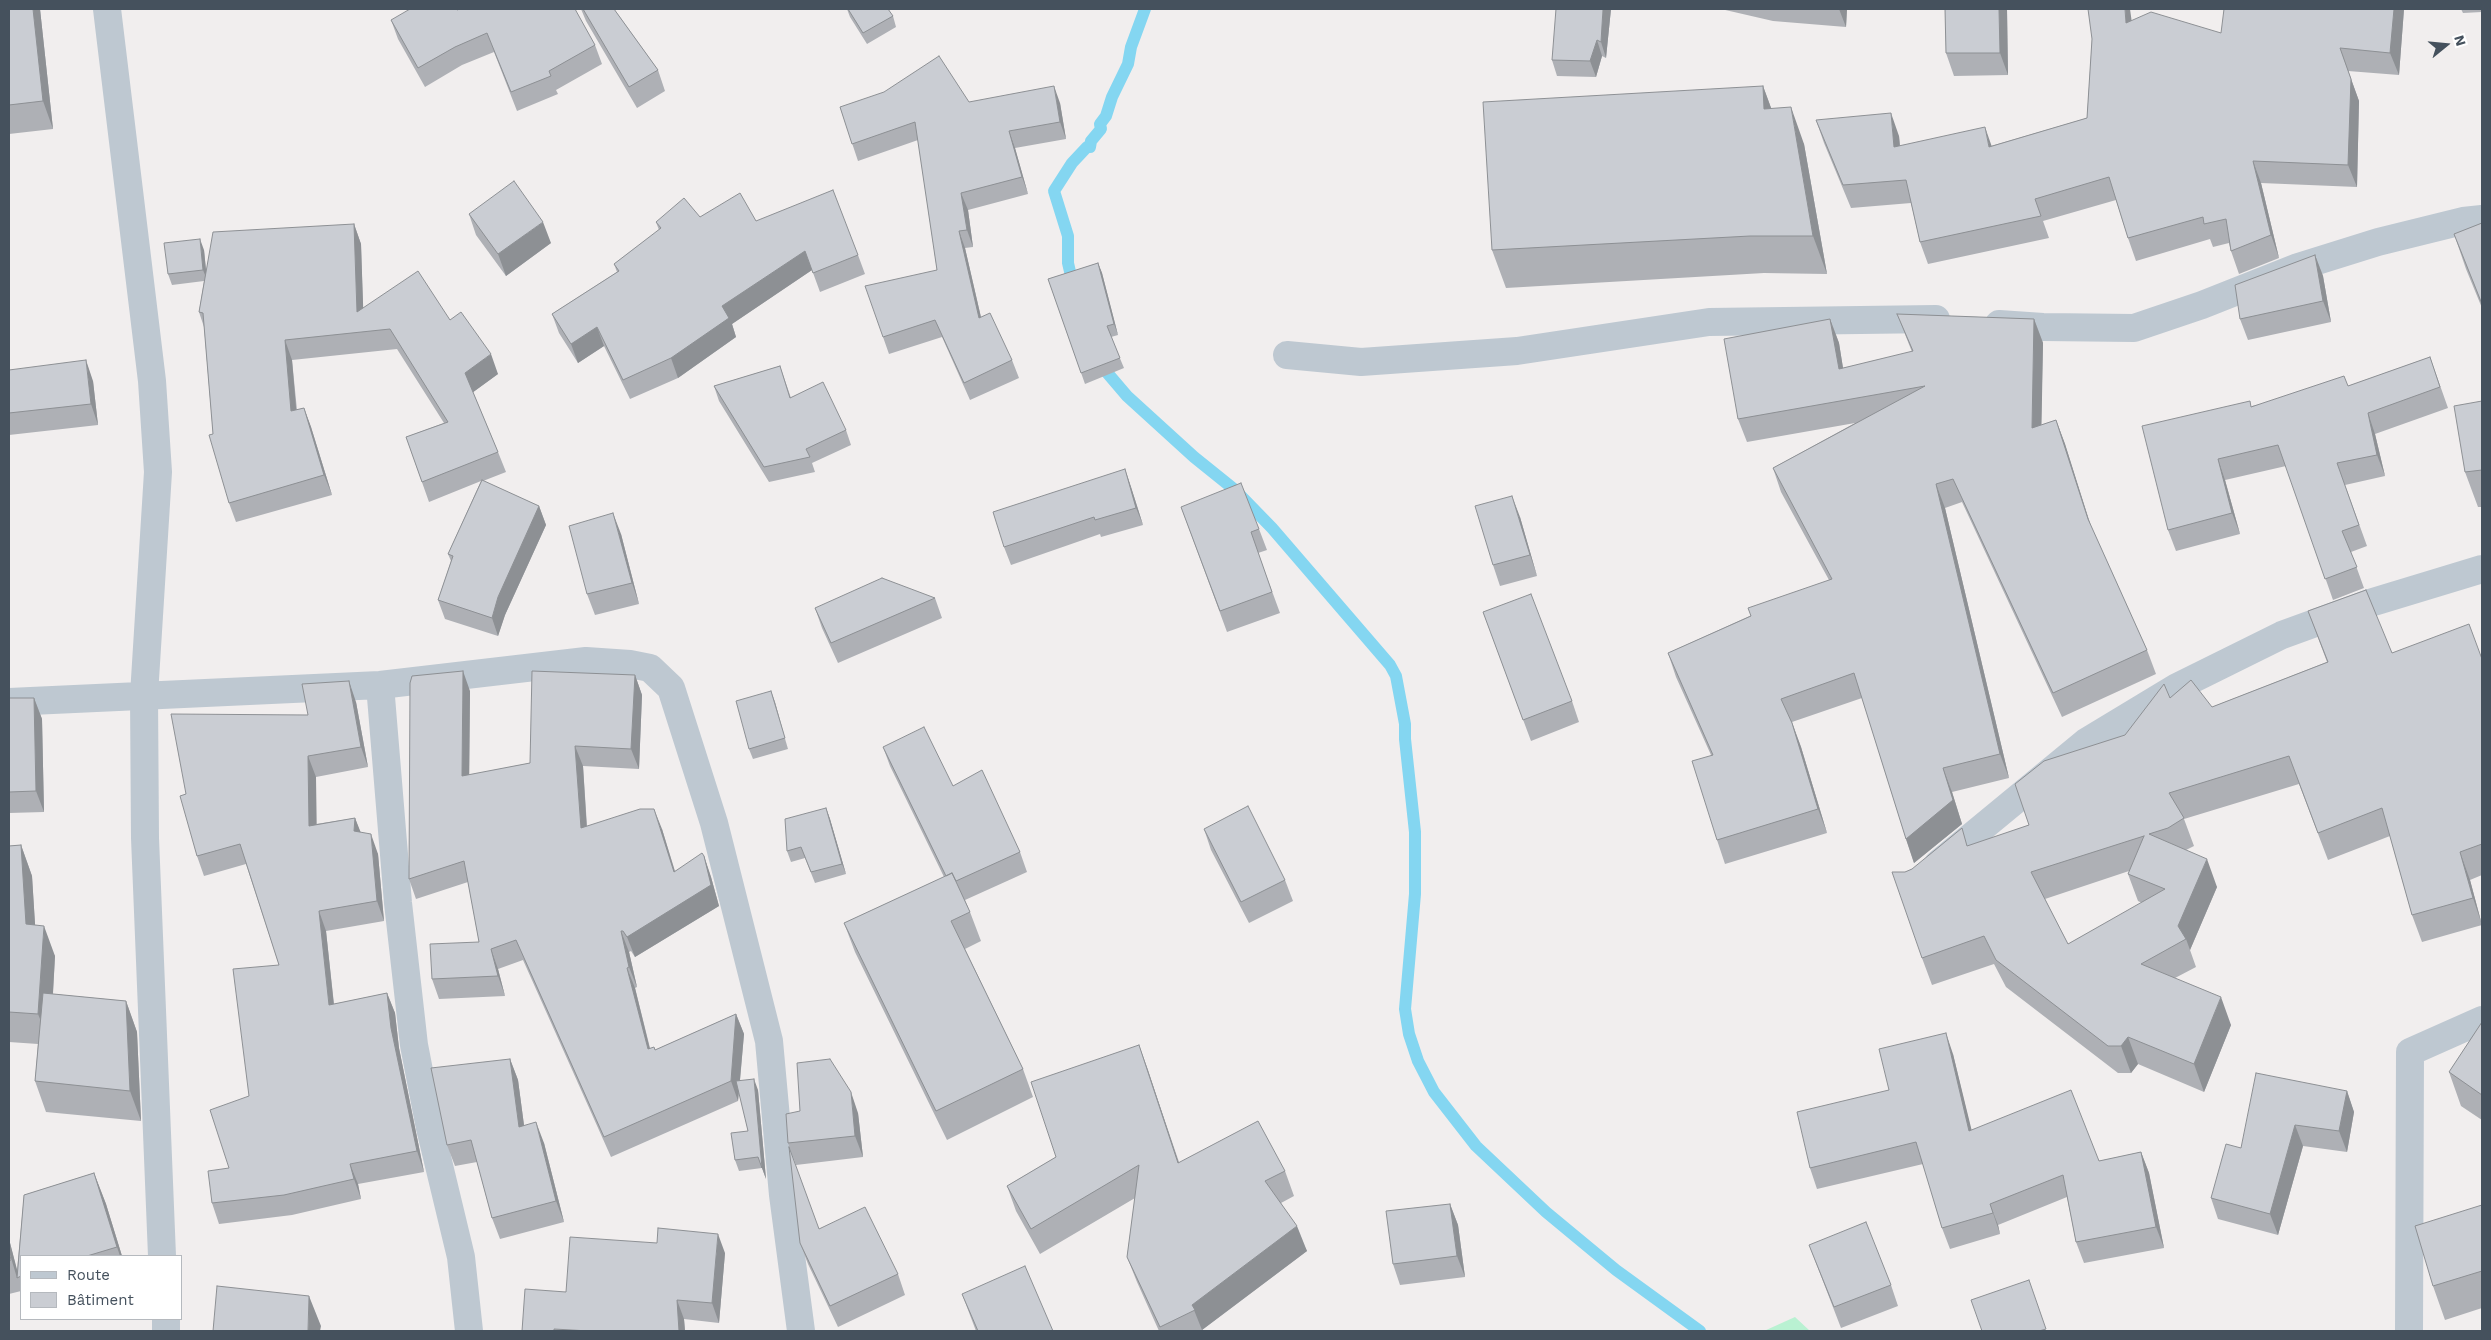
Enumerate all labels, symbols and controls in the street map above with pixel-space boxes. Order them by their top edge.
north arrow [2421,20,2471,70]
text: N [2451,33,2470,48]
legend [20,1255,182,1320]
text: Route [67,1266,110,1284]
text: Bâtiment [67,1291,134,1309]

